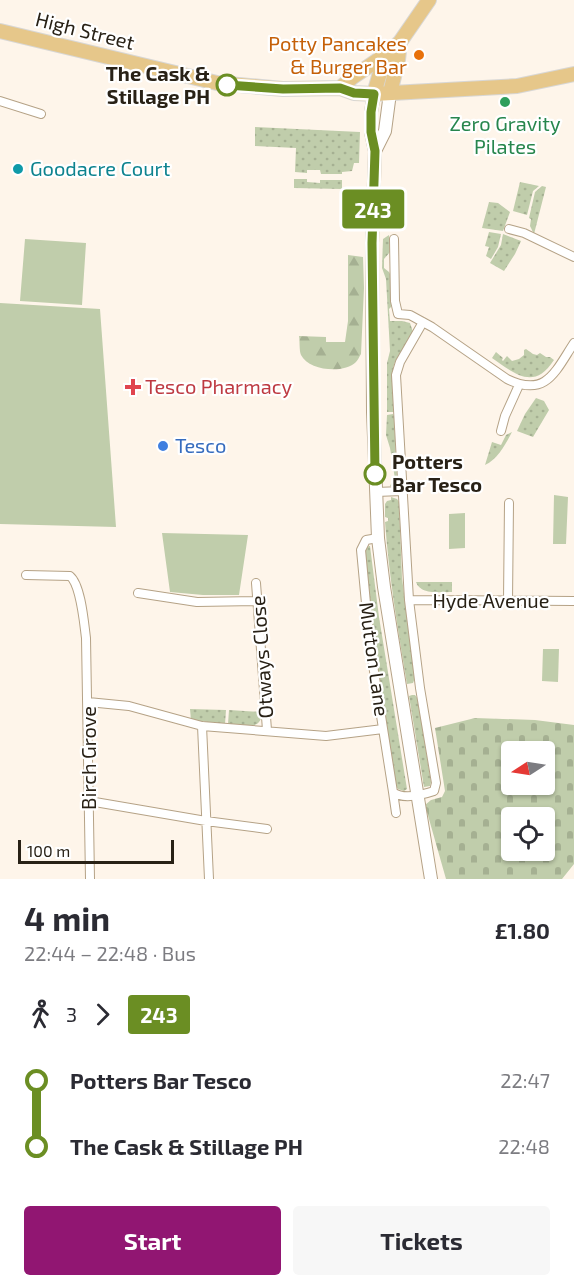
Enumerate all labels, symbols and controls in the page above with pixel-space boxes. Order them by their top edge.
street label: High Street [33,6,138,54]
place label: Potty Pancakes & Burger Bar [268,31,407,78]
marker: Potty Pancakes & Burger Bar [412,48,426,62]
place label: The Cask & Stillage PH [106,61,210,108]
marker: The Cask & Stillage PH [216,74,238,96]
marker: Zero Gravity Pilates [498,95,512,109]
place label: Zero Gravity Pilates [450,111,561,158]
place label: Goodacre Court [30,156,171,180]
marker: Goodacre Court [11,162,25,176]
line badge: 243 [338,190,407,228]
text: 243 [354,197,392,222]
place label: Tesco Pharmacy [145,374,292,398]
marker: Tesco Pharmacy [126,380,140,394]
place label: Tesco [175,433,226,457]
marker: Tesco [156,439,170,453]
place label: Potters Bar Tesco [392,449,482,496]
marker: Potters Bar Tesco [364,463,386,485]
street label: Hyde Avenue [432,588,550,612]
street label: Otways Close [245,595,277,719]
street label: Mutton Lane [355,600,395,718]
street label: Birch Grove [76,706,100,810]
north arrow [501,741,555,795]
map controls [501,741,555,861]
button: locate [501,807,555,861]
scale bar [18,837,174,864]
text: 100 m [27,841,70,860]
text: 4 min [24,898,110,938]
text: £1.80 [495,917,550,943]
text: 22:44 – 22:48 · Bus [24,941,196,965]
icon: walk [24,998,57,1031]
icon: forward [86,998,119,1031]
text: 3 [66,1002,77,1026]
text: 243 [140,1002,178,1027]
text: Potters Bar Tesco [70,1067,252,1093]
text: 22:47 [500,1068,550,1092]
text: The Cask & Stillage PH [70,1133,303,1159]
text: 22:48 [498,1134,550,1158]
button: Start [24,1206,281,1275]
button: Tickets [293,1206,550,1275]

